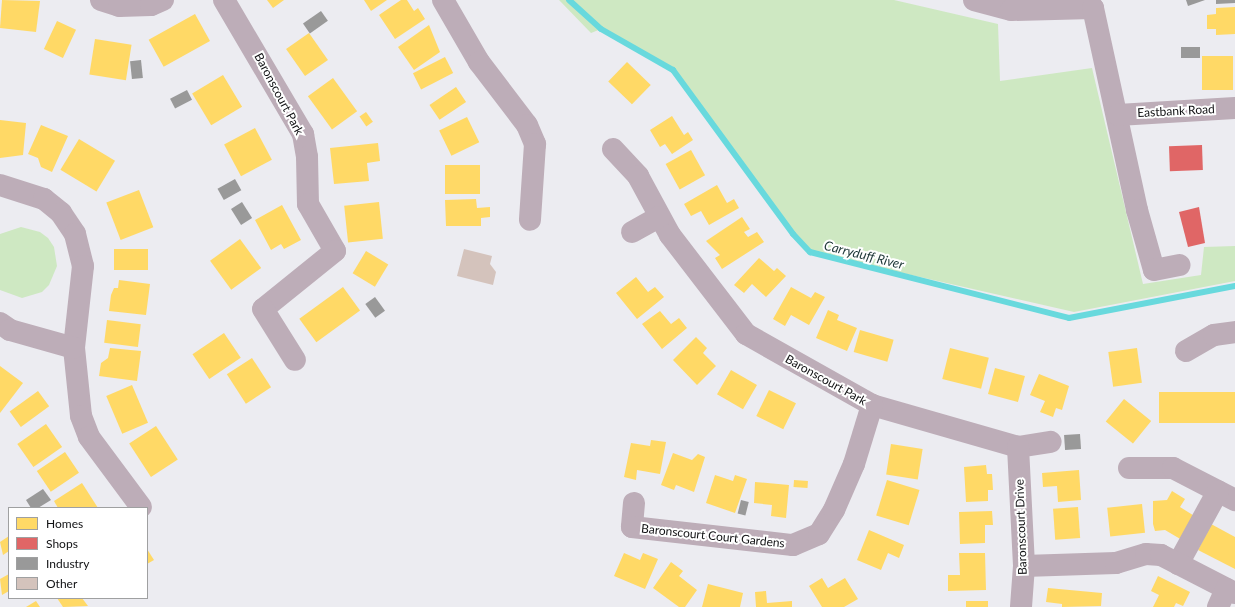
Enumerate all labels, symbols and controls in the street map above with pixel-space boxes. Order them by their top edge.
street label: Baronscourt Park [251,51,307,137]
street label: Eastbank Road [1137,102,1215,120]
water label: Carryduff River [822,238,906,272]
street label: Baronscourt Park [783,352,869,408]
street label: Baronscourt Drive [1012,479,1030,575]
legend [8,507,148,599]
text: Homes [46,516,83,531]
street label: Baronscourt Court Gardens [641,521,785,551]
text: Shops [46,536,78,551]
text: Industry [46,556,89,571]
text: Other [46,576,77,591]

